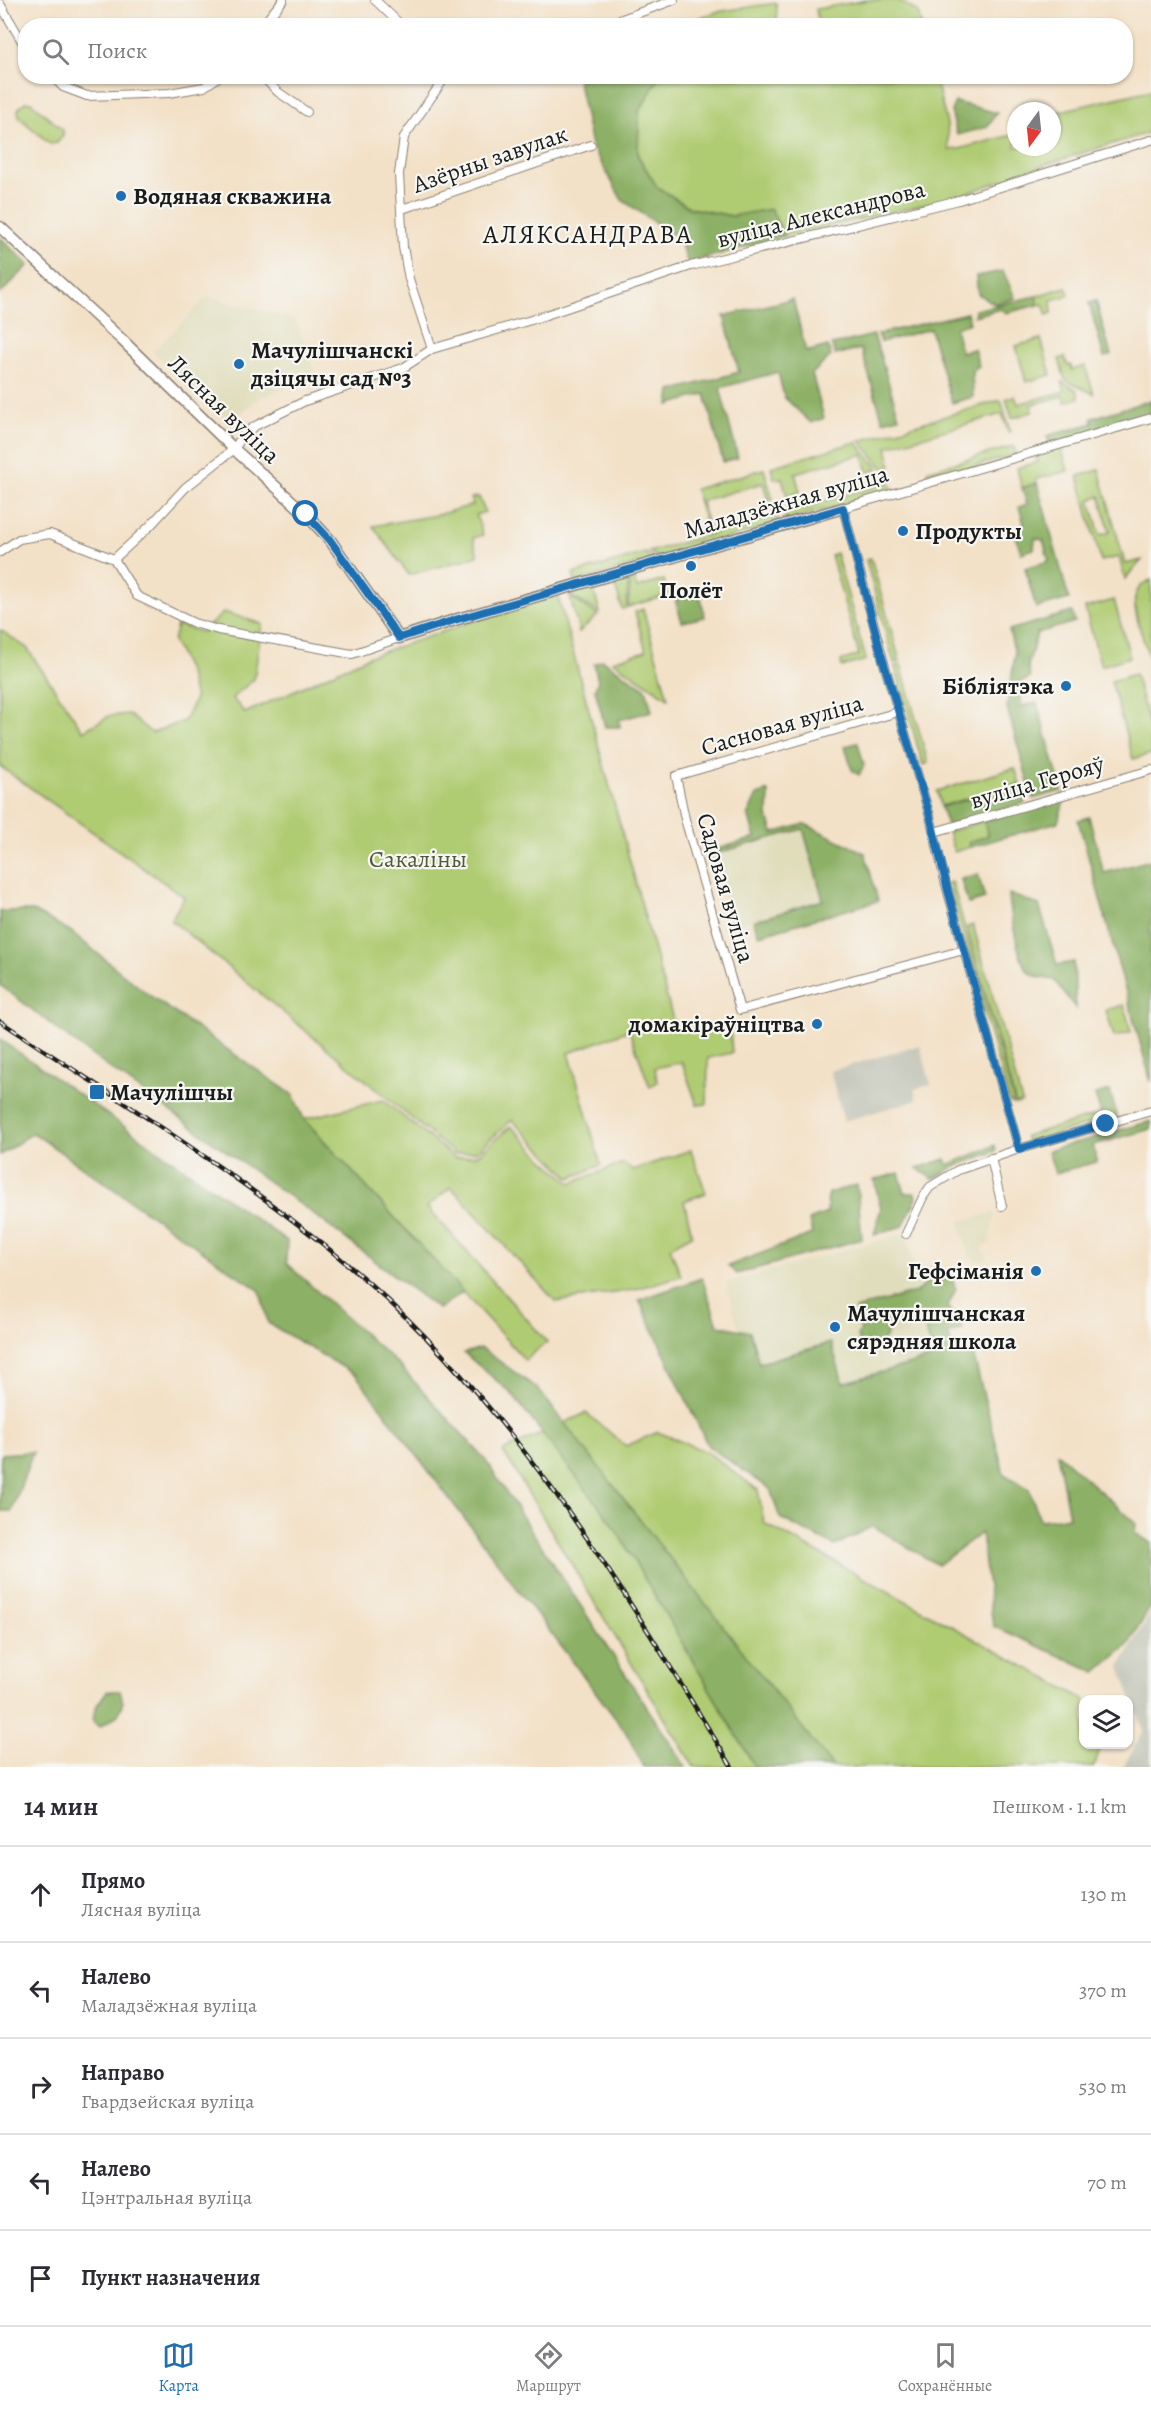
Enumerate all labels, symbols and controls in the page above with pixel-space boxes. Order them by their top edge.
search box [18,18,1133,84]
icon: search [39,35,72,68]
text: Поиск [87,36,147,66]
north arrow [1007,102,1061,156]
street label: Азёрны завулак [407,118,572,201]
street label: вуліца Александрова [714,173,928,255]
place label: Водяная скважина [133,180,332,212]
marker: Водяная скважина [114,189,128,203]
district label: АЛЯКСАНДРАВА [482,217,693,252]
place label: Мачулішчанскі дзіцячы сад №3 [250,334,413,394]
street label: Лясная вуліца [161,347,287,471]
marker: Мачулішчанскі дзіцячы сад №3 [232,357,246,371]
street label: Маладзёжная вуліца [680,457,892,547]
route start [292,500,318,526]
place label: Продукты [915,515,1022,547]
marker: Продукты [896,524,910,538]
marker: Полёт [684,559,698,573]
place label: Полёт [659,574,723,606]
place label: Бібліятэка [942,670,1055,702]
marker: Бібліятэка [1059,679,1073,693]
street label: Сасновая вуліца [697,687,867,763]
street label: вуліца Герояў [966,748,1108,816]
street label: Садовая вуліца [689,809,763,967]
park label: Сакаліны [369,843,467,875]
place label: домакіраўніцтва [628,1008,806,1040]
marker: домакіраўніцтва [810,1017,824,1031]
place label: Мачулішчы [110,1076,233,1108]
marker: Мачулішчы [88,1083,106,1101]
route end [1092,1110,1118,1136]
place label: Гефсіманія [908,1255,1024,1287]
marker: Гефсіманія [1029,1264,1043,1278]
place label: Мачулішчанская сярэдняя школа [847,1297,1025,1357]
marker: Мачулішчанская сярэдняя школа [828,1320,842,1334]
map controls [1079,1695,1133,1749]
button: layers [1079,1695,1133,1749]
text: 14 мин [24,1789,98,1824]
text: Пешком · 1.1 km [992,1793,1127,1820]
text: Прямо [81,1866,145,1896]
icon: ahead [24,1878,57,1911]
text: 130 m [1081,1881,1127,1908]
text: Лясная вуліца [81,1896,201,1923]
text: Налево [81,1962,151,1992]
icon: left [24,1974,57,2007]
text: 370 m [1079,1977,1127,2004]
text: Маладзёжная вуліца [81,1992,257,2019]
text: Направо [81,2058,164,2088]
icon: right [24,2070,57,2103]
text: 530 m [1079,2073,1127,2100]
text: Гвардзейская вуліца [81,2088,255,2115]
text: Налево [81,2154,151,2184]
icon: left [24,2166,57,2199]
text: 70 m [1087,2169,1127,2196]
text: Цэнтральная вуліца [81,2184,252,2211]
icon: arrive [24,2262,57,2295]
text: Пункт назначения [81,2263,260,2293]
tab: Карта [159,2339,199,2397]
tab: Маршрут [516,2339,581,2397]
tab: Сохранённые [898,2339,992,2397]

